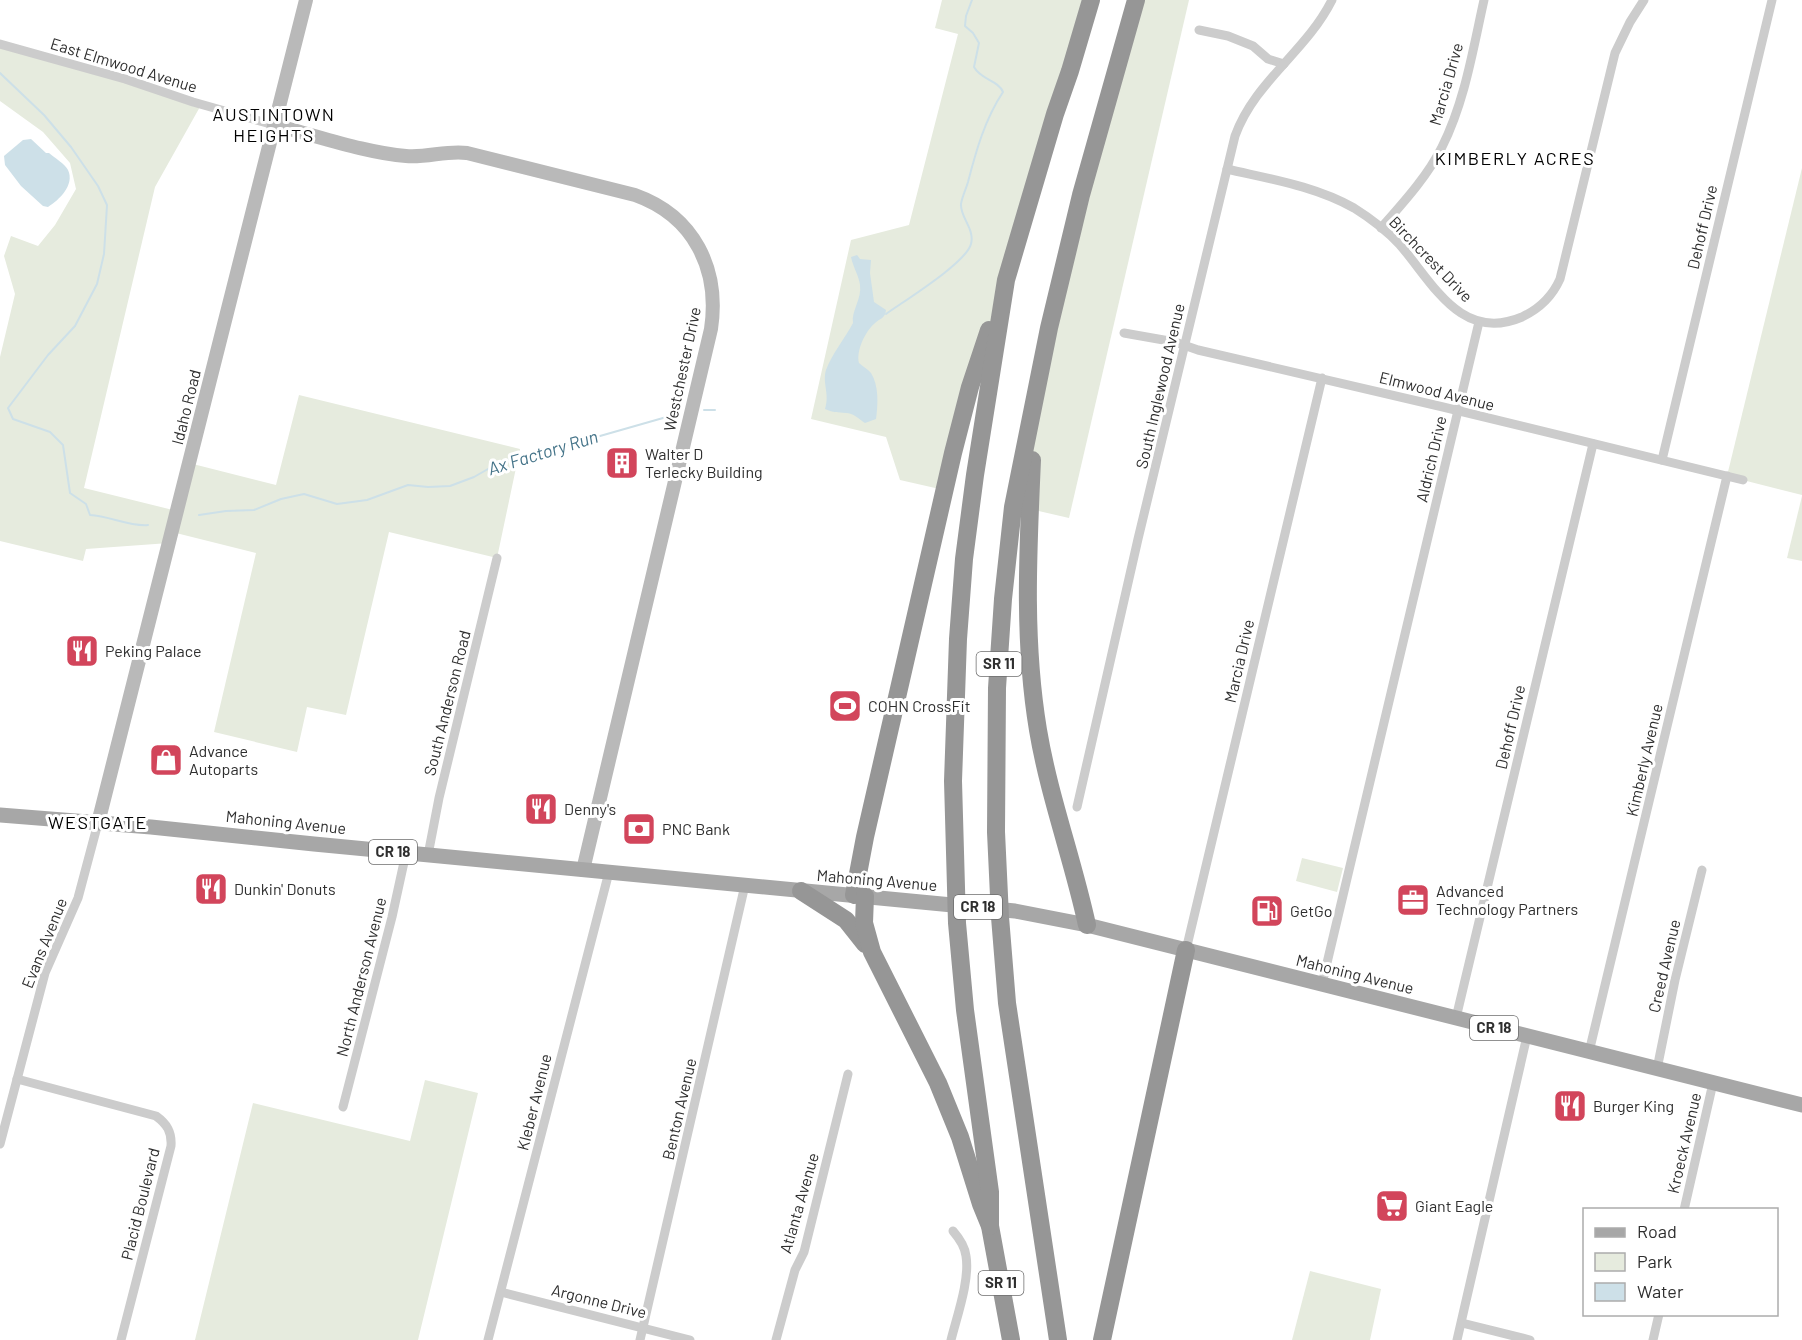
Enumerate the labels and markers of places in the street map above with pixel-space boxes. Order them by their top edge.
place label: Walter D Terlecky Building [645,444,763,481]
building icon: Walter D Terlecky Building [604,445,640,481]
restaurant icon: Peking Palace [64,633,100,669]
place label: Peking Palace [105,641,201,660]
sports icon: COHN CrossFit [827,688,863,724]
place label: COHN CrossFit [868,696,970,715]
place label: Advance Autoparts [189,741,258,778]
shop icon: Advance Autoparts [148,742,184,778]
restaurant icon: Denny's [523,791,559,827]
place label: Denny's [564,799,616,818]
bank icon: PNC Bank [621,811,657,847]
place label: PNC Bank [662,819,730,838]
restaurant icon: Dunkin' Donuts [193,871,229,907]
place label: Dunkin' Donuts [234,879,336,898]
place label: Advanced Technology Partners [1436,881,1578,918]
office icon: Advanced Technology Partners [1395,882,1431,918]
fuel station icon: GetGo [1249,893,1285,929]
place label: GetGo [1290,901,1333,920]
restaurant icon: Burger King [1552,1088,1588,1124]
place label: Burger King [1593,1096,1674,1115]
supermarket icon: Giant Eagle [1374,1188,1410,1224]
place label: Giant Eagle [1415,1196,1493,1215]

